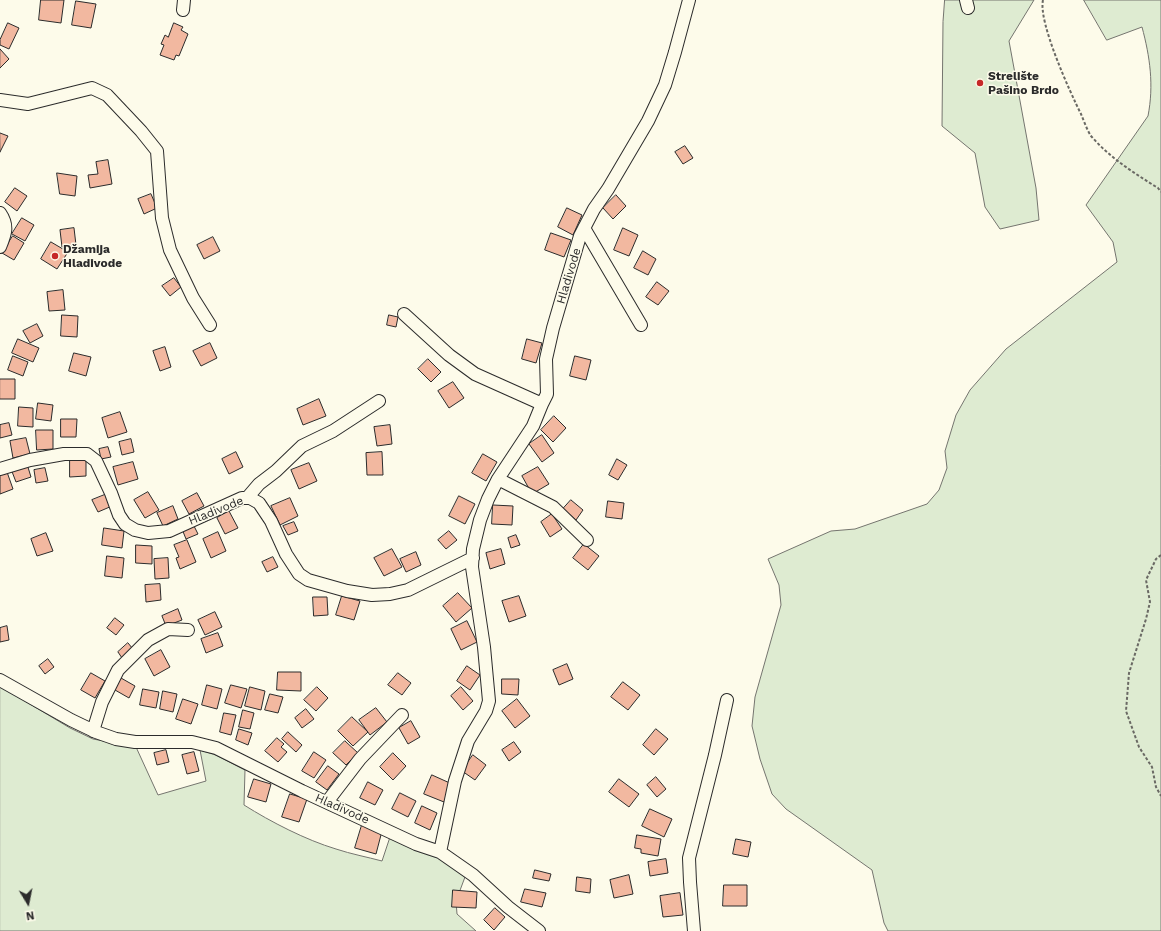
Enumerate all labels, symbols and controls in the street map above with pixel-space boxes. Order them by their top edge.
place label: Strelište Pašino Brdo [988,69,1059,97]
marker: Strelište Pašino Brdo [975,78,985,88]
place label: Džamija Hladivode [63,242,122,270]
street label: Hladivode [554,246,584,306]
marker: Džamija Hladivode [50,251,60,261]
street label: Hladivode [187,493,245,529]
street label: Hladivode [313,791,371,827]
north arrow [8,883,48,923]
text: N [25,908,35,922]

